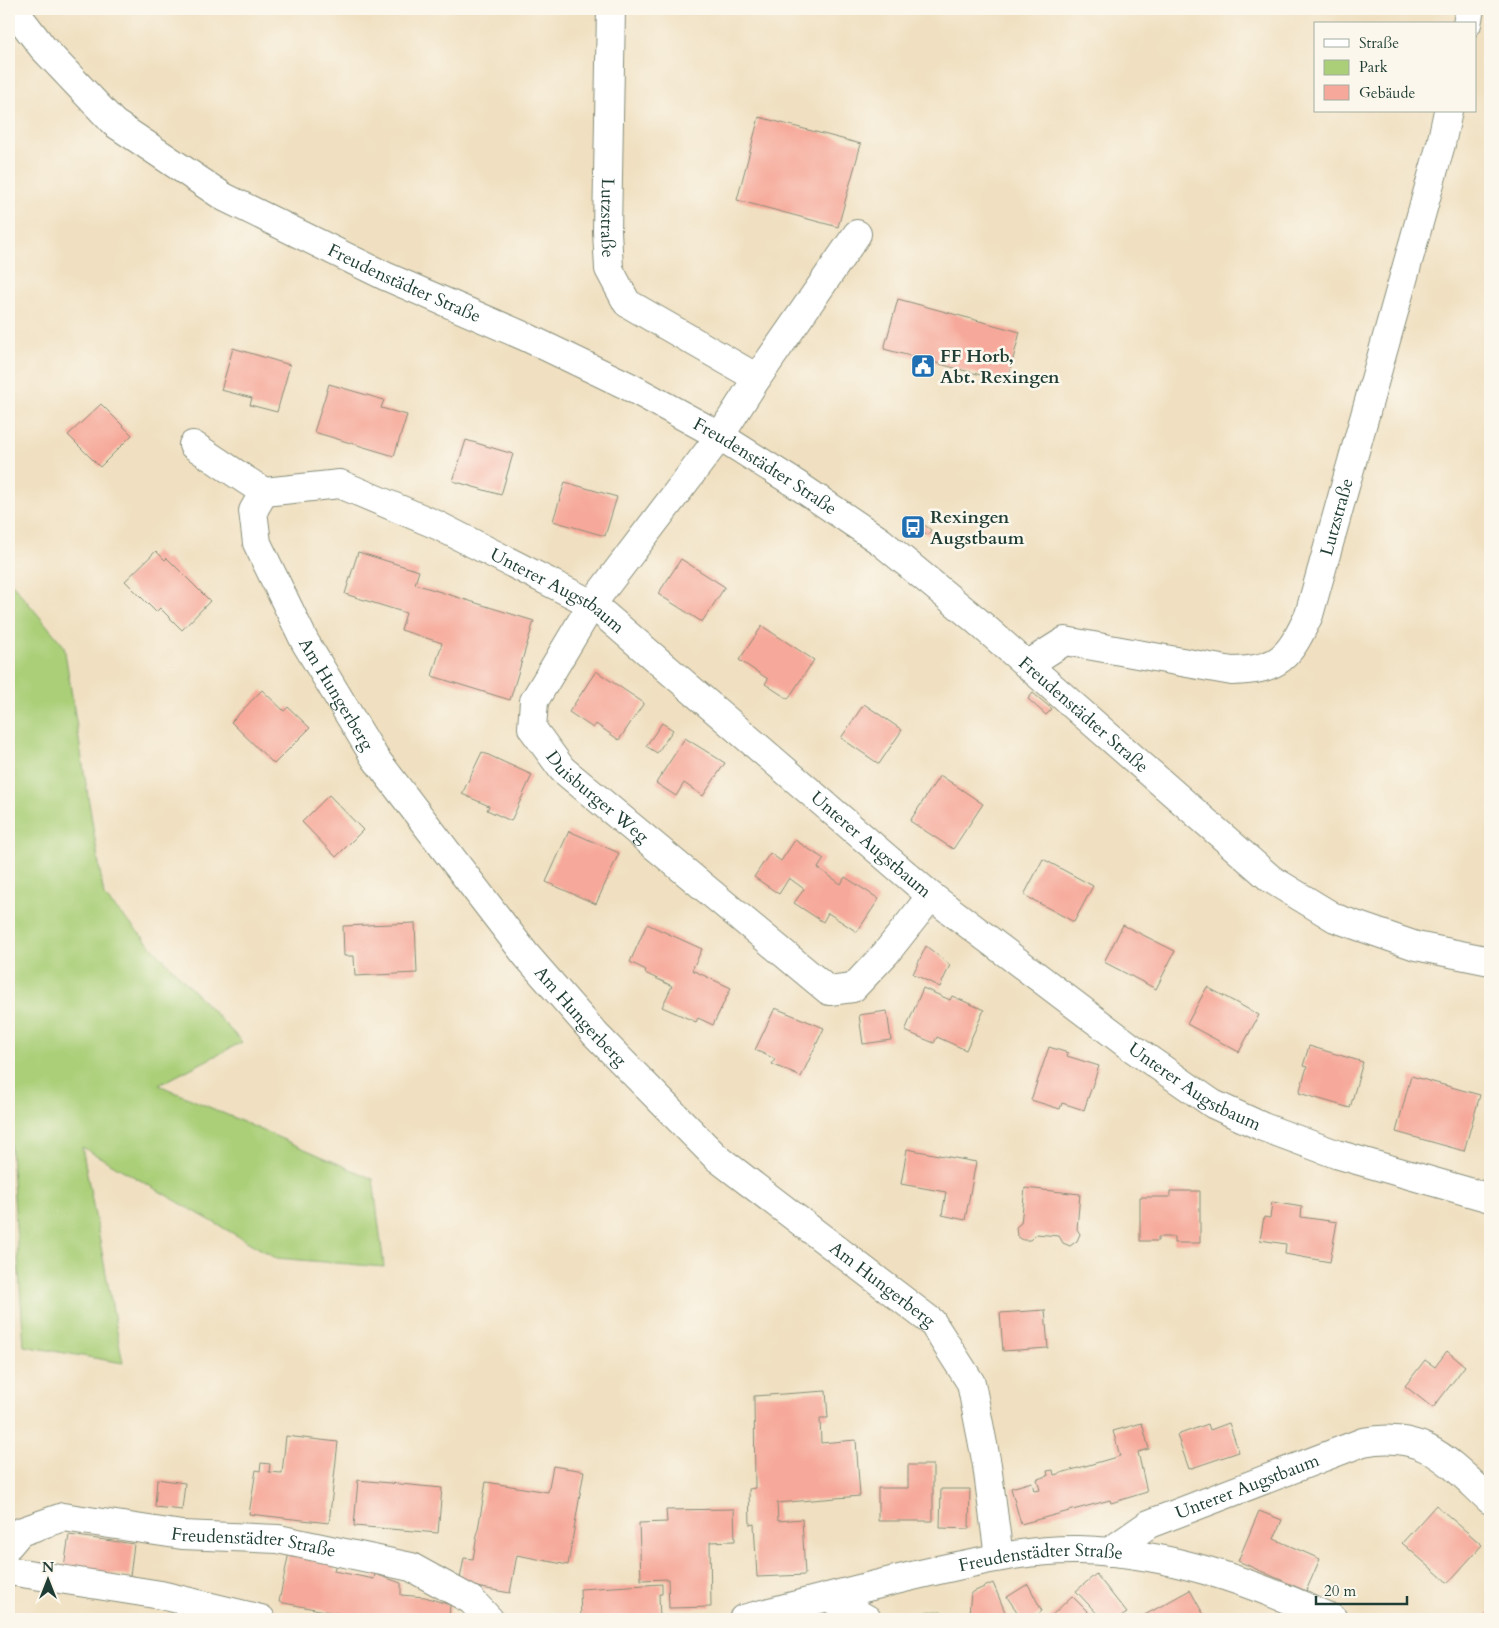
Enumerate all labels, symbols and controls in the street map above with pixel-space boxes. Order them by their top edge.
legend [1314,22,1476,112]
text: Straße [1359,33,1399,53]
text: Park [1359,57,1388,77]
text: Gebäude [1359,83,1416,103]
street label: Lutzstraße [594,178,620,258]
street label: Freudenstädter Straße [323,238,485,329]
place label: FF Horb, Abt. Rexingen [940,344,1060,390]
public building icon: FF Horb, Abt. Rexingen [910,353,936,379]
street label: Freudenstädter Straße [689,412,842,521]
street label: Lutzstraße [1314,475,1360,559]
place label: Rexingen Augstbaum [930,505,1025,551]
bus stop icon: Rexingen Augstbaum [900,514,926,540]
street label: Unterer Augstbaum [486,542,630,640]
street label: Am Hungerberg [292,633,380,756]
street label: Freudenstädter Straße [1013,651,1154,779]
street label: Duisburger Weg [540,746,655,850]
street label: Unterer Augstbaum [805,786,937,904]
street label: Am Hungerberg [528,961,633,1073]
street label: Unterer Augstbaum [1123,1037,1265,1138]
street label: Am Hungerberg [824,1236,941,1334]
street label: Unterer Augstbaum [1172,1448,1324,1526]
street label: Freudenstädter Straße [170,1522,338,1564]
street label: Freudenstädter Straße [956,1538,1124,1578]
north arrow [22,1556,72,1606]
text: N [42,1558,54,1577]
scale bar [1316,1573,1408,1605]
text: 20 m [1324,1581,1356,1601]

